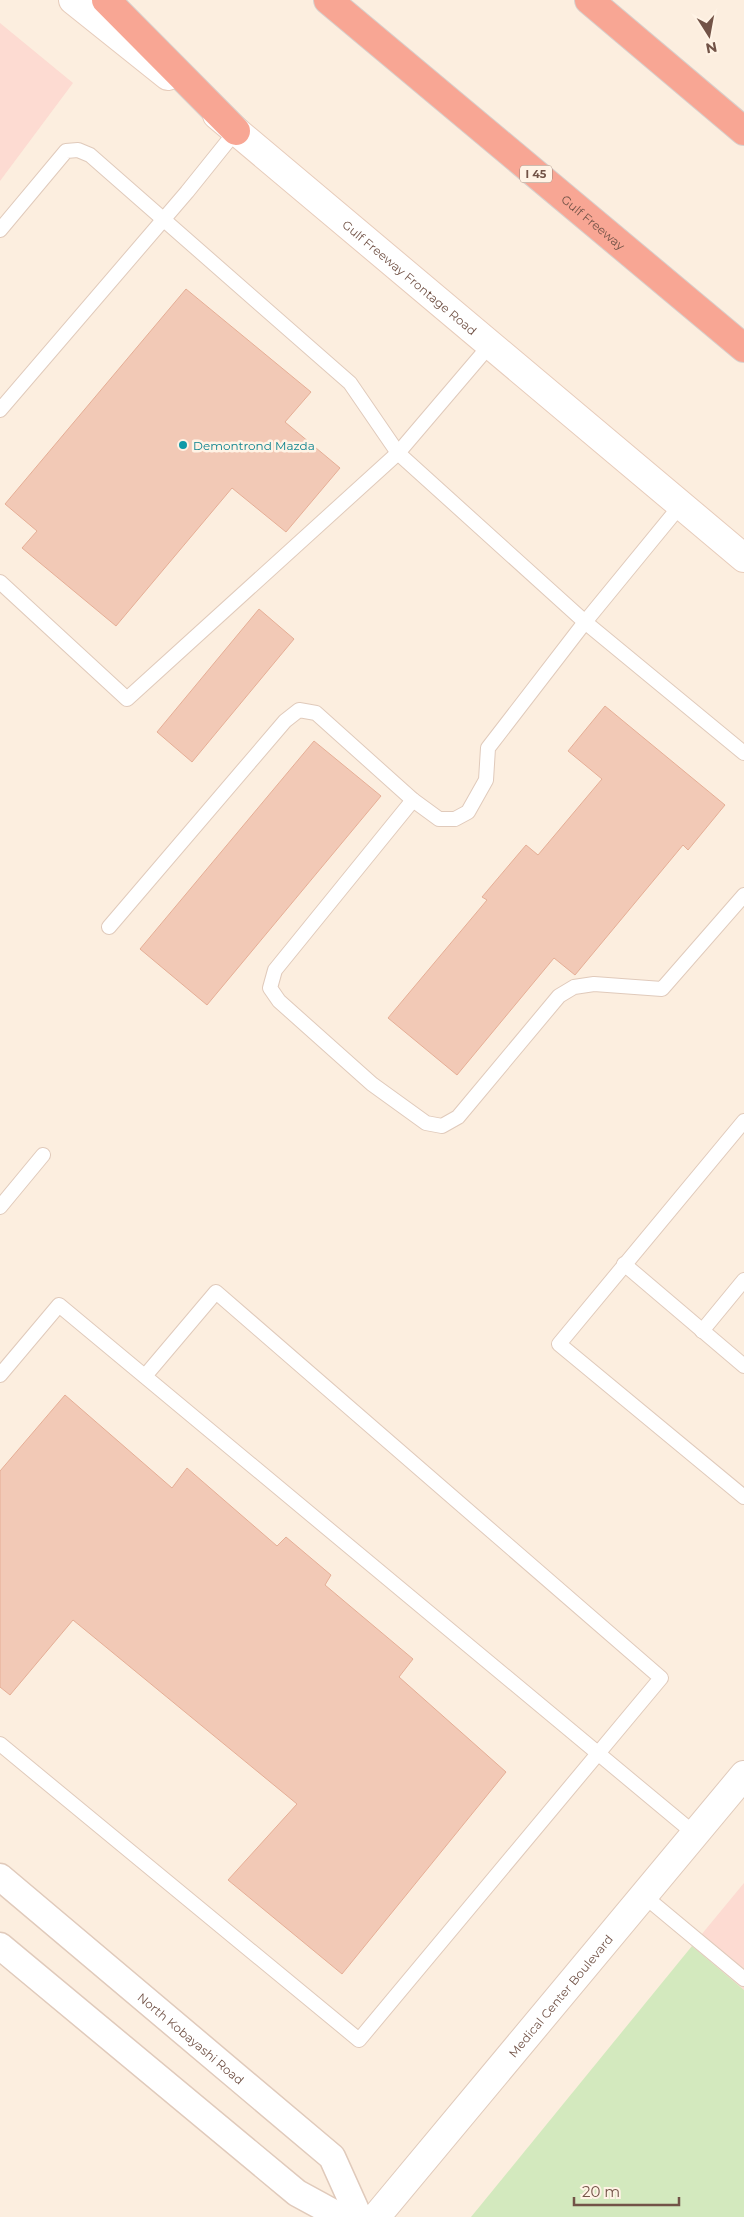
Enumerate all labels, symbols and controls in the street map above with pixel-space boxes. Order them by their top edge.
north arrow [684,10,734,60]
text: N [704,38,719,58]
road number: I 45 [520,165,552,182]
street label: Gulf Freeway [559,191,629,253]
street label: Gulf Freeway Frontage Road [340,216,480,338]
place label: Demontrond Mazda [193,438,315,453]
marker: Demontrond Mazda [177,439,189,451]
street label: Medical Center Boulevard [505,1931,616,2060]
street label: North Kobayashi Road [135,1989,247,2087]
scale bar [574,2174,679,2206]
text: 20 m [582,2182,620,2201]

